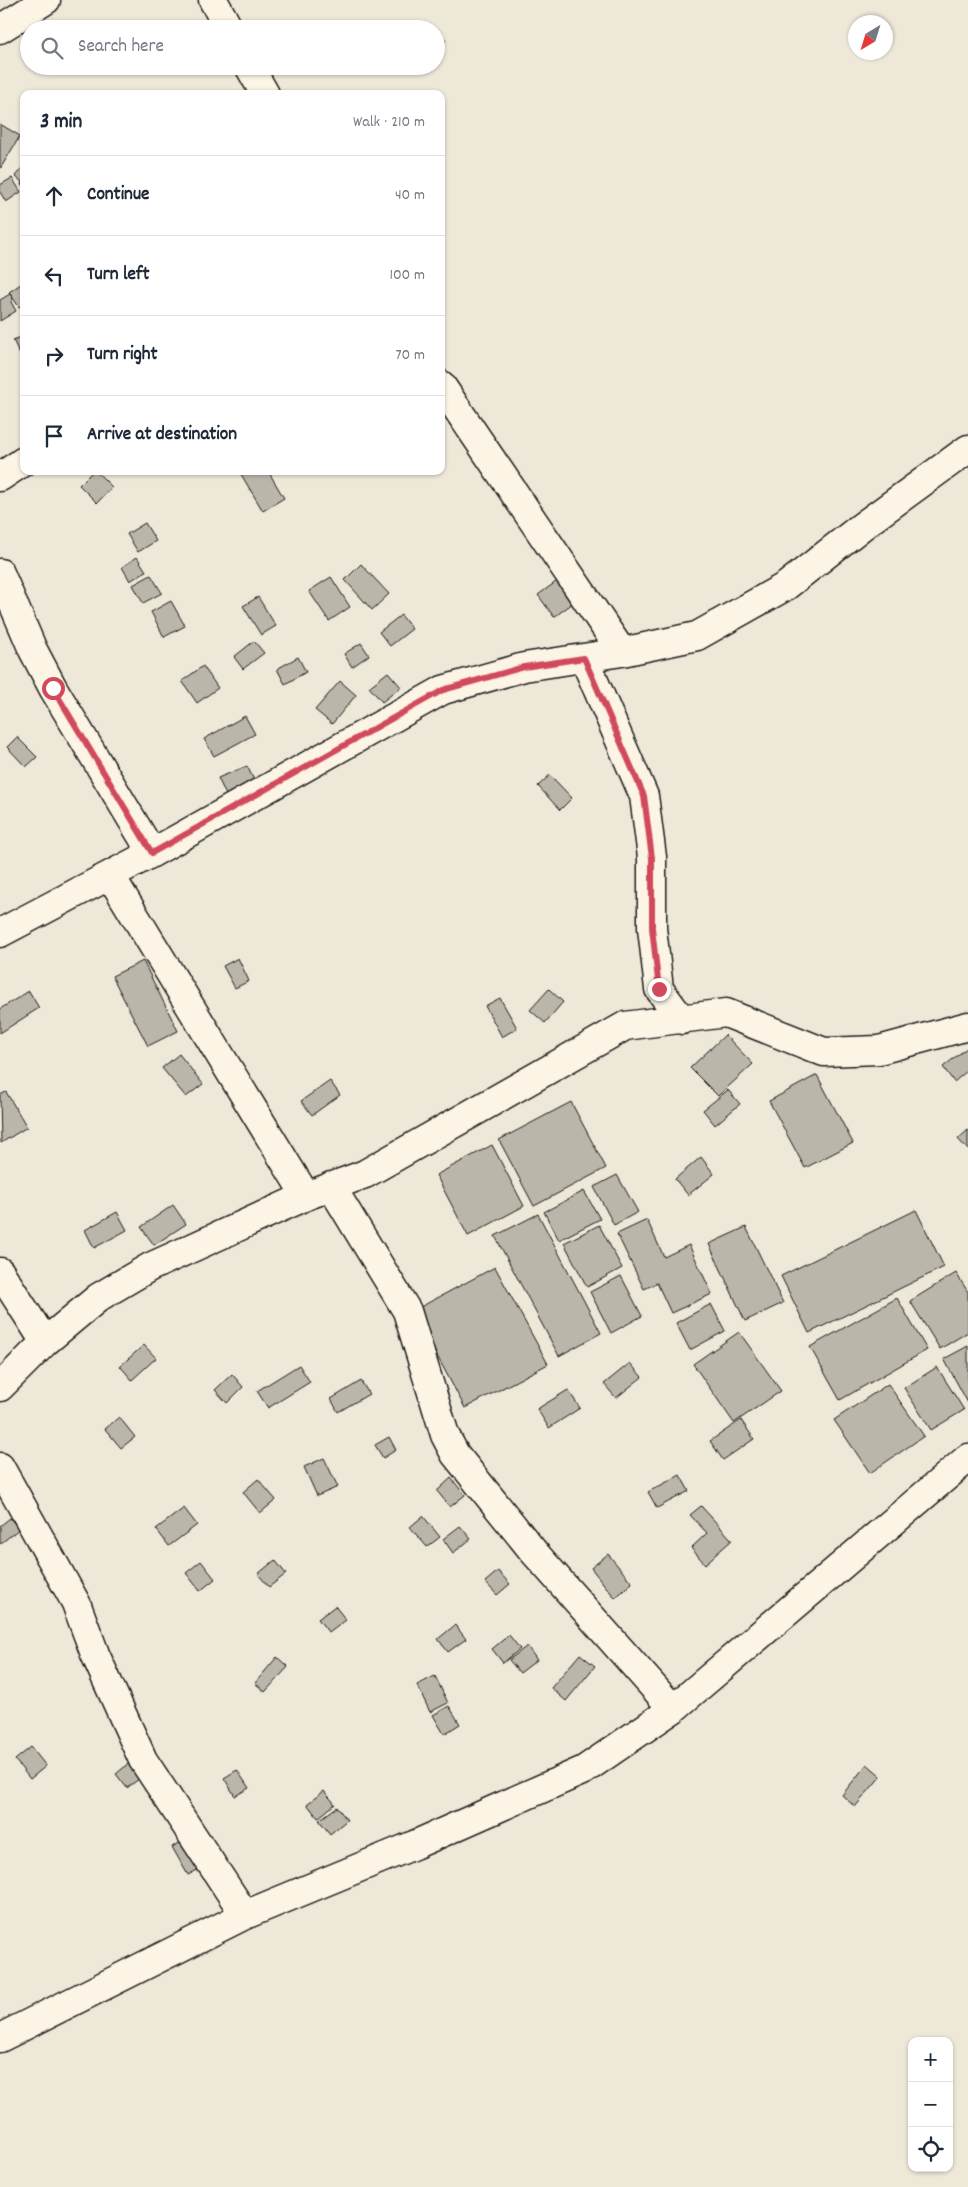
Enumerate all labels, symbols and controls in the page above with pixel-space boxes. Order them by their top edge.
north arrow [848,15,893,60]
search box [20,20,445,75]
icon: search [38,34,66,62]
text: Search here [78,34,164,61]
text: 3 min [40,108,82,138]
text: Walk · 210 m [353,111,425,134]
icon: ahead [40,182,68,210]
text: Continue [87,182,149,209]
text: 40 m [395,184,425,207]
icon: left [40,262,68,290]
text: Turn left [87,262,150,289]
text: 100 m [389,264,425,287]
icon: right [40,342,68,370]
text: Turn right [87,342,158,369]
text: 70 m [395,344,425,367]
icon: arrive [40,422,68,450]
text: Arrive at destination [87,422,237,449]
route start [42,677,65,700]
route end [648,978,671,1001]
map controls [908,2037,953,2172]
button: + [908,2037,953,2082]
button: − [908,2082,953,2127]
button: locate [908,2127,953,2172]

